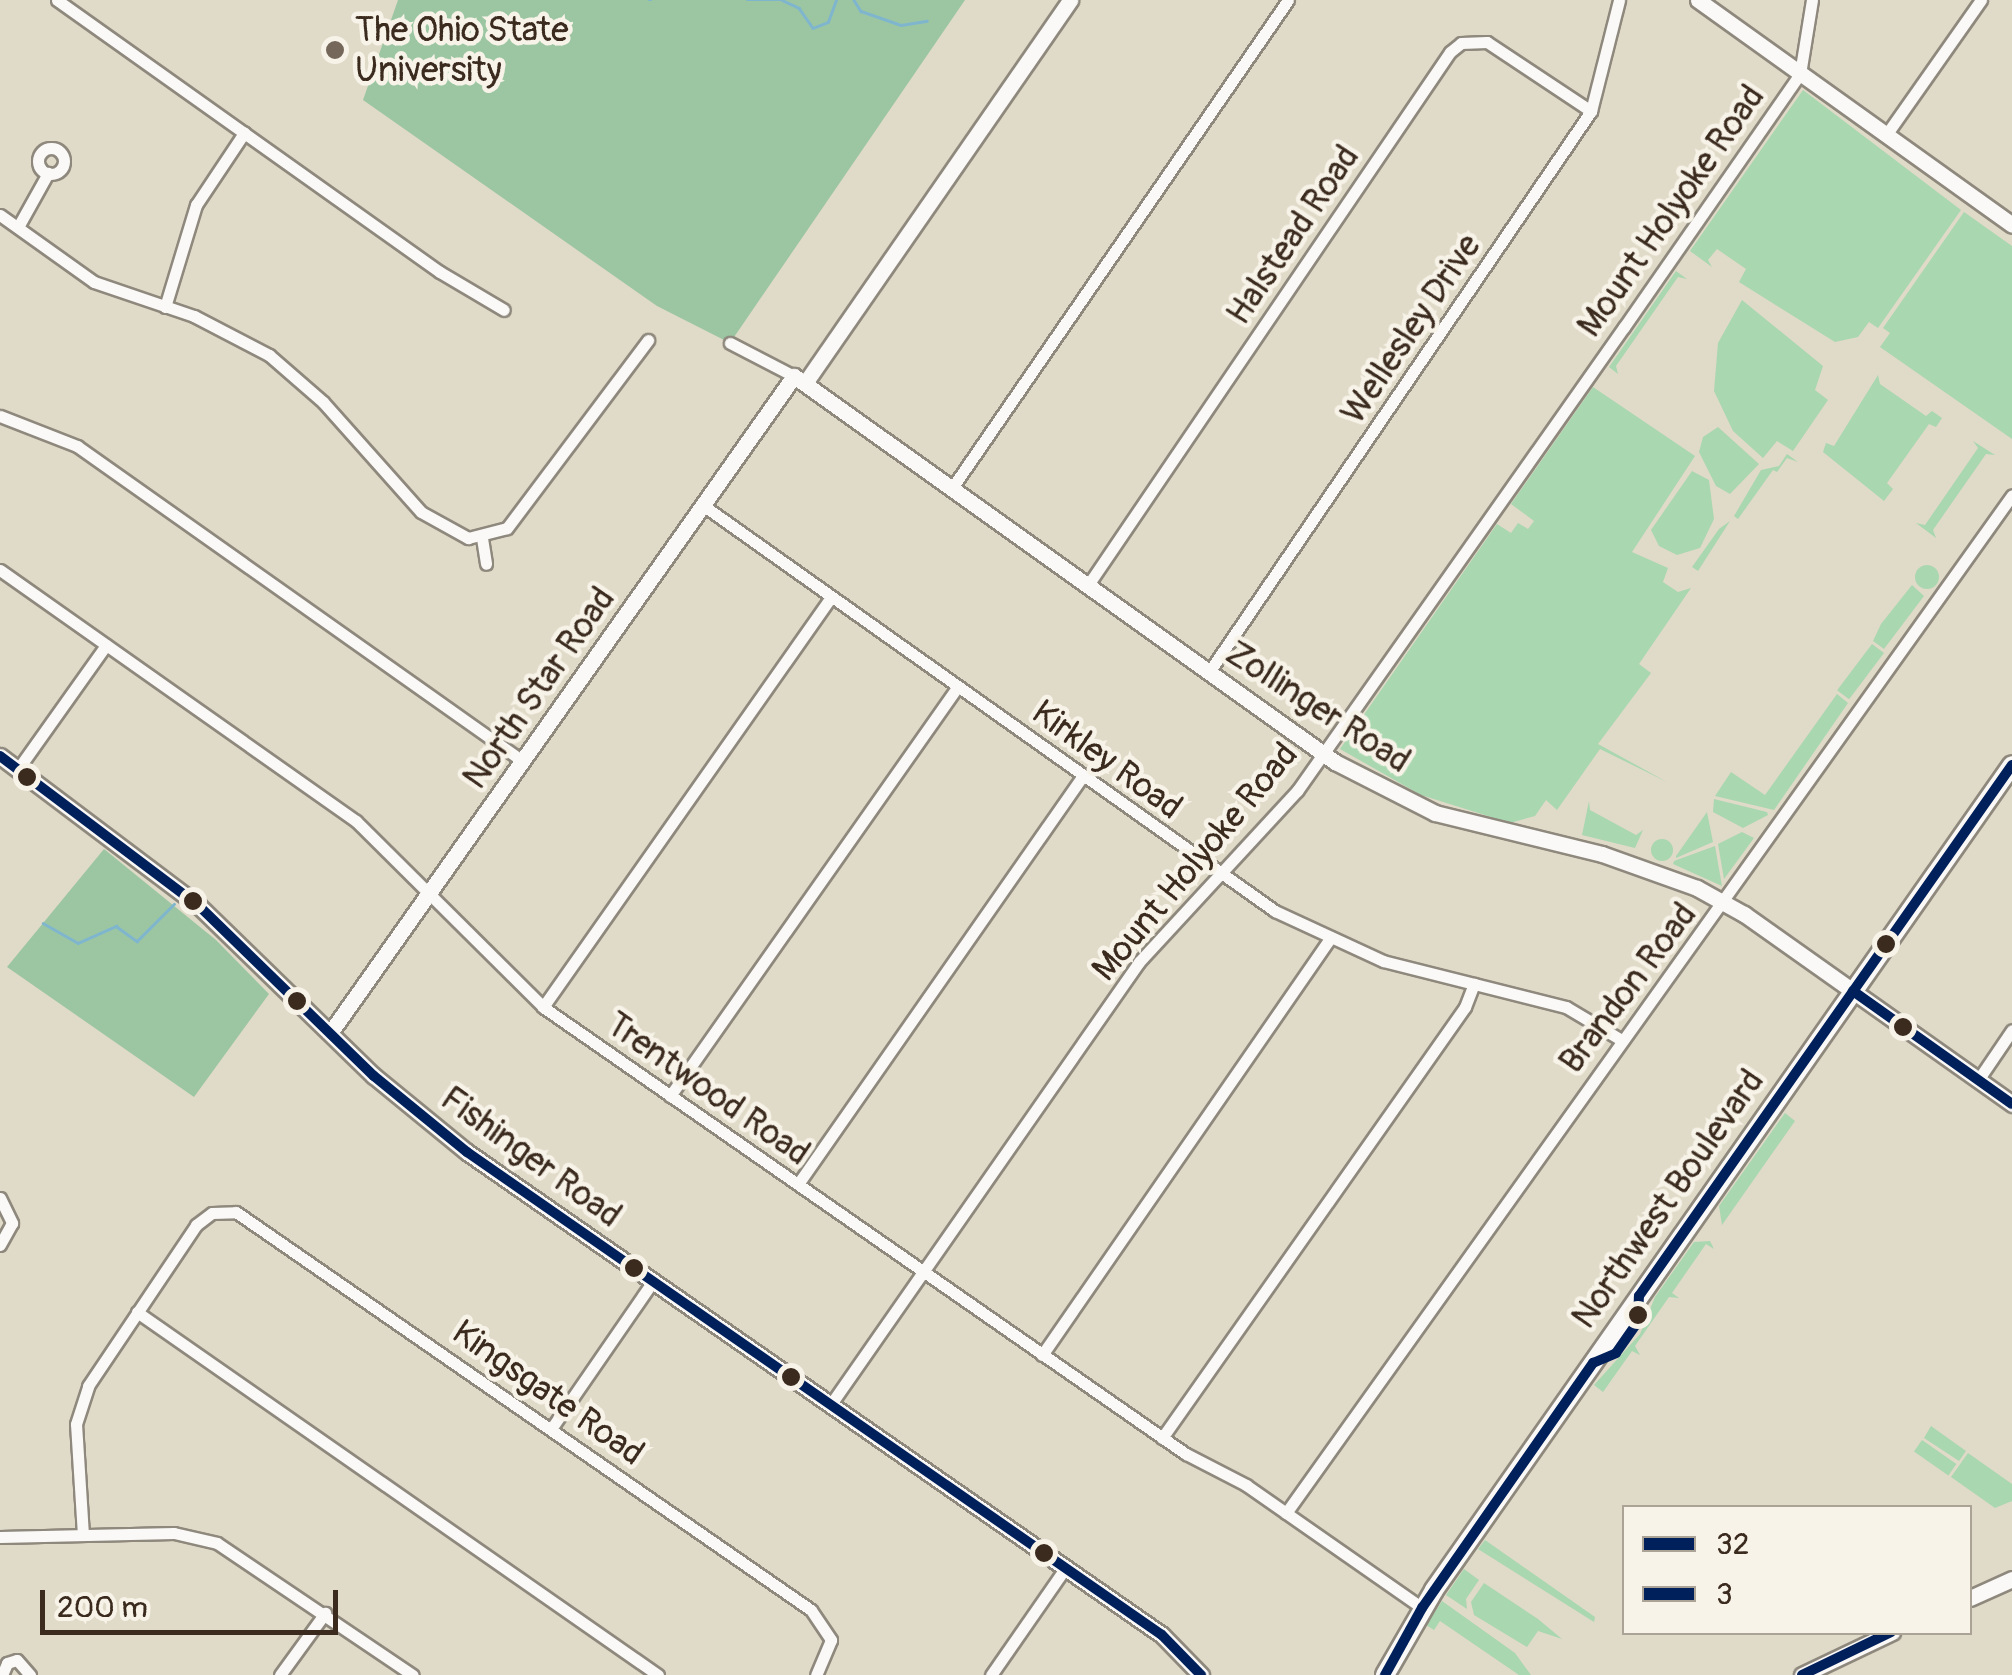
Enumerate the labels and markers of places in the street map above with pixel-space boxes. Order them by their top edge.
place label: The Ohio State University [355,9,568,91]
marker: The Ohio State University [324,39,346,61]
unlabelled marker [17,767,37,787]
unlabelled marker [183,891,203,911]
unlabelled marker [1876,934,1896,954]
unlabelled marker [287,991,307,1011]
unlabelled marker [1893,1017,1913,1037]
unlabelled marker [624,1258,644,1278]
unlabelled marker [1628,1305,1648,1325]
unlabelled marker [781,1367,801,1387]
unlabelled marker [1034,1543,1054,1563]

